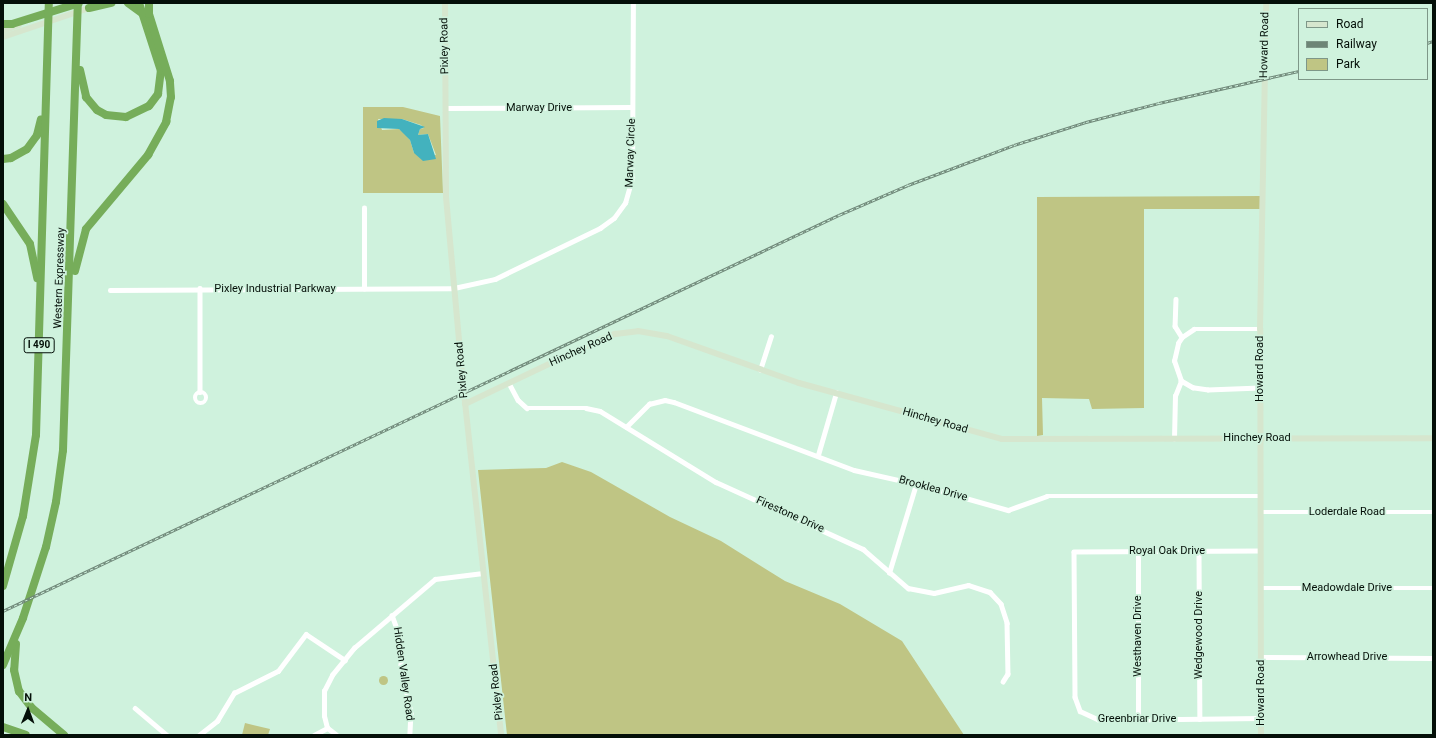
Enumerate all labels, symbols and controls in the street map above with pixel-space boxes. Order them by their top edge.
legend [1298,8,1428,80]
street label: Howard Road [1258,12,1272,78]
text: Road [1336,17,1364,31]
street label: Pixley Road [438,18,452,74]
text: Railway [1336,37,1377,51]
text: Park [1336,57,1360,71]
street label: Marway Drive [506,101,572,115]
street label: Marway Circle [623,118,639,188]
street label: Western Expressway [52,227,68,329]
street label: Pixley Industrial Parkway [214,282,336,296]
street label: Hinchey Road [548,330,614,370]
street label: Howard Road [1253,336,1267,402]
road number: I 490 [23,337,55,353]
street label: Pixley Road [453,341,471,399]
street label: Hinchey Road [901,405,969,437]
street label: Hinchey Road [1223,431,1291,445]
street label: Brooklea Drive [897,473,969,505]
street label: Firestone Drive [754,494,826,536]
street label: Loderdale Road [1309,505,1385,519]
street label: Royal Oak Drive [1129,544,1205,558]
street label: Meadowdale Drive [1302,581,1392,595]
street label: Wedgewood Drive [1192,591,1206,679]
street label: Westhaven Drive [1131,595,1145,677]
street label: Hidden Valley Road [390,626,416,722]
street label: Arrowhead Drive [1307,650,1387,664]
street label: Howard Road [1254,660,1268,726]
street label: Pixley Road [487,663,507,721]
north arrow [8,690,48,730]
text: N [24,691,32,704]
street label: Greenbriar Drive [1098,712,1176,726]

